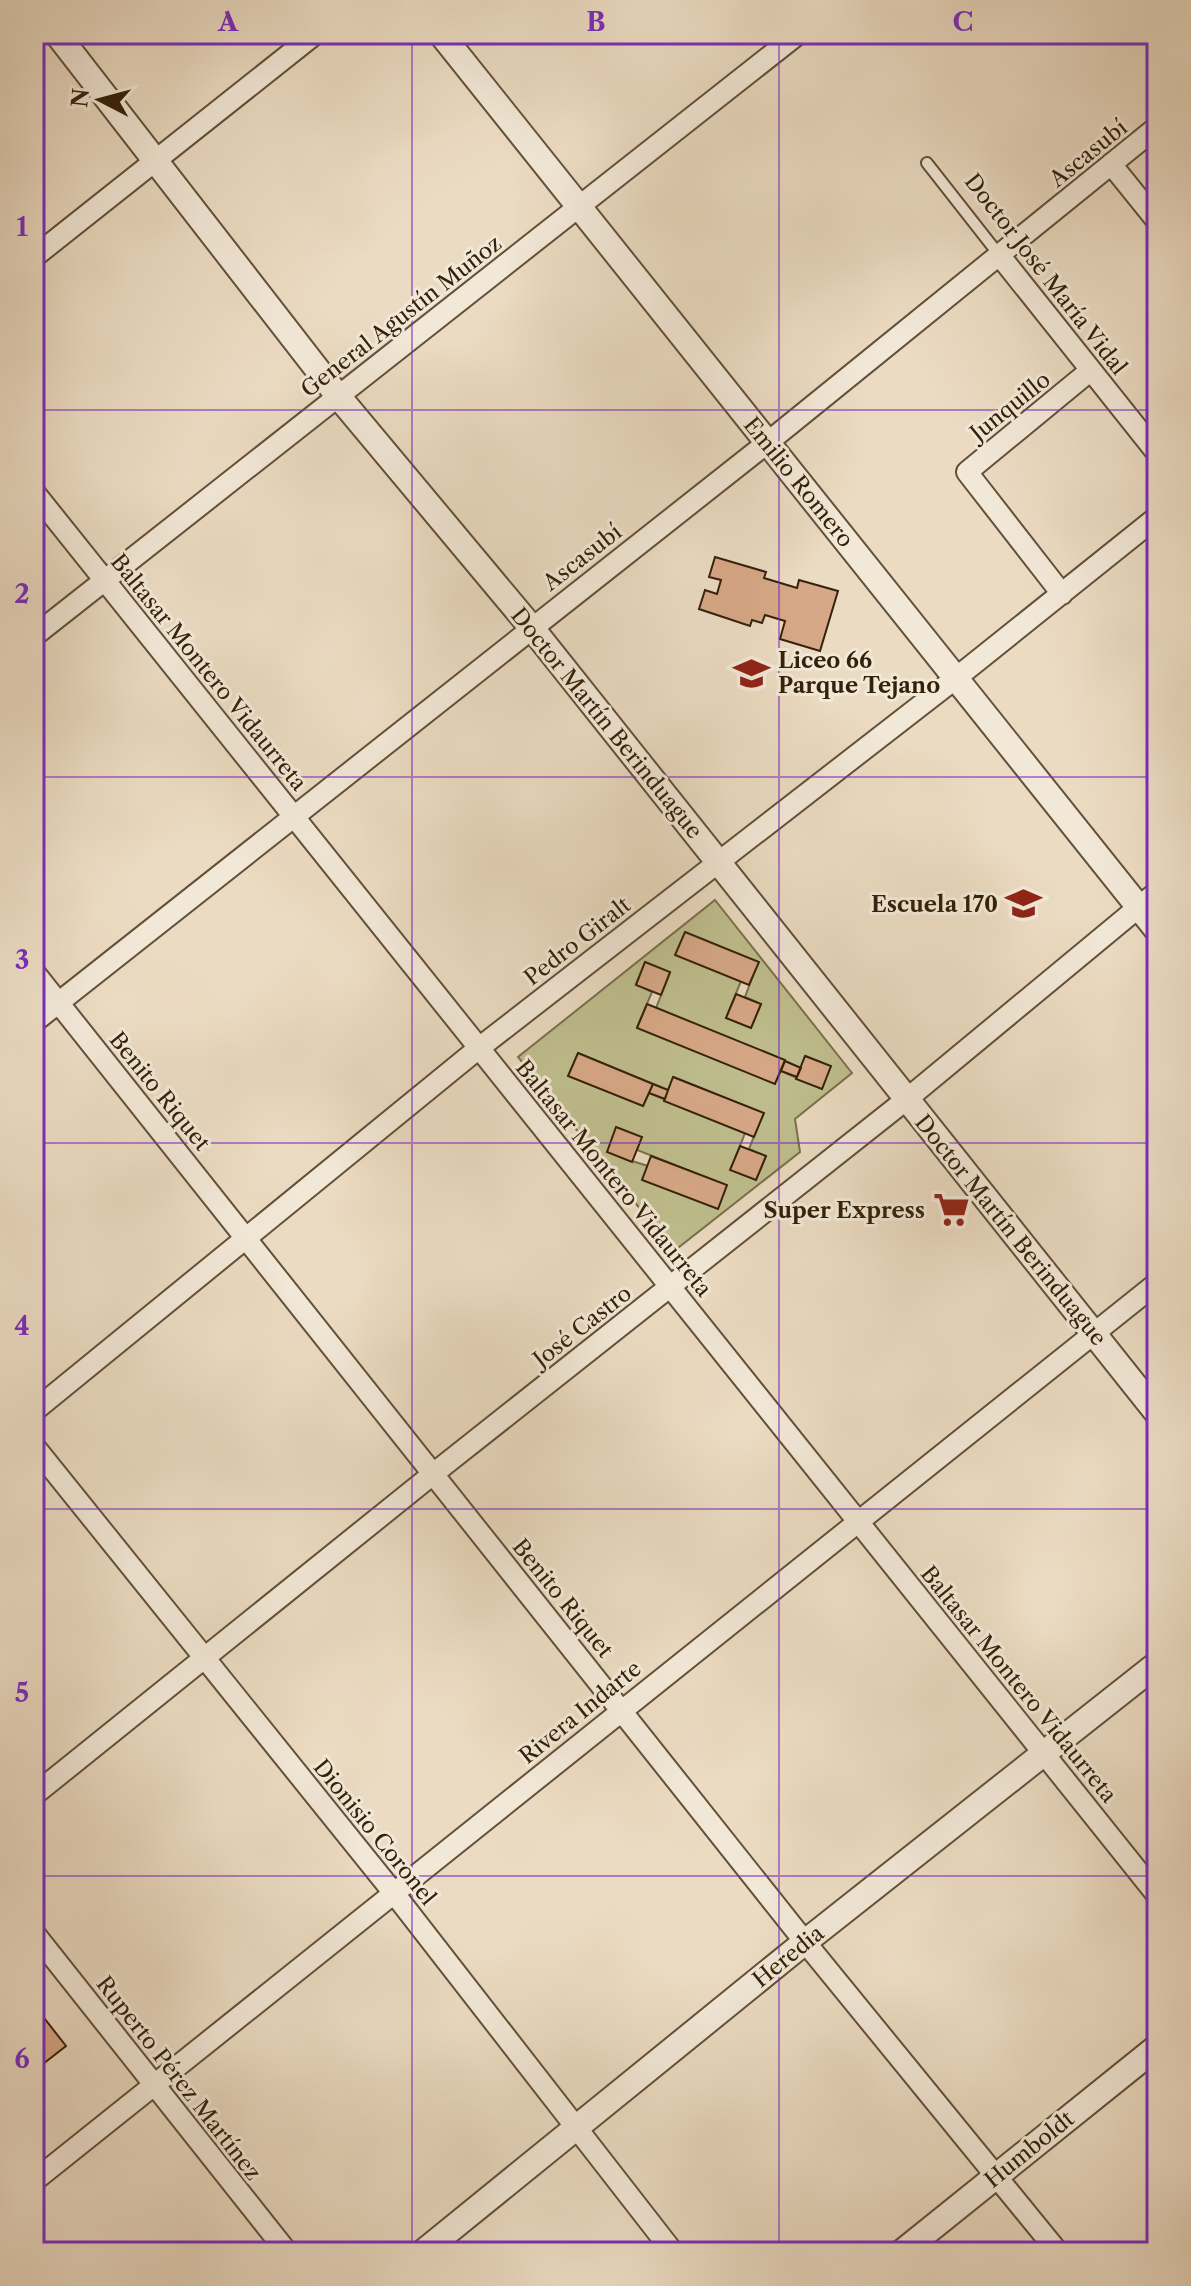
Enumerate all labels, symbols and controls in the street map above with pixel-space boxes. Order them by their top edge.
text: A [217,6,239,38]
text: B [586,6,606,38]
text: C [953,6,973,38]
north arrow [60,60,140,140]
text: N [66,87,95,109]
street label: Ascasubí [1043,114,1133,194]
street label: Doctor José María Vidal [959,168,1133,381]
text: 1 [16,211,28,243]
street label: General Agustín Muñoz [296,230,507,403]
street label: Junquillo [963,366,1056,449]
street label: Emilio Romero [738,412,859,553]
street label: Ascasubí [537,518,627,597]
street label: Baltasar Montero Vidaurreta [105,549,313,796]
text: 2 [14,578,30,610]
street label: Doctor Martín Berinduague [505,602,708,844]
place label: Liceo 66 Parque Tejano [778,647,940,699]
school or university icon: Liceo 66 Parque Tejano [733,654,771,692]
school or university icon: Escuela 170 [1005,885,1043,923]
street label: Pedro Giralt [519,891,636,991]
place label: Escuela 170 [871,891,998,918]
text: 3 [15,944,29,976]
street label: Benito Riquet [103,1026,216,1156]
street label: Baltasar Montero Vidaurreta [510,1055,718,1302]
street label: Doctor Martín Berinduague [909,1109,1112,1351]
supermarket icon: Super Express [932,1191,970,1229]
place label: Super Express [763,1197,925,1224]
street label: José Castro [526,1280,637,1375]
text: 4 [14,1310,30,1342]
street label: Benito Riquet [506,1533,619,1663]
street label: Baltasar Montero Vidaurreta [915,1561,1123,1808]
street label: Rivera Indarte [514,1655,647,1770]
text: 5 [15,1677,29,1709]
street label: Dionisio Coronel [308,1754,442,1911]
street label: Heredia [747,1919,830,1993]
street label: Ruperto Pérez Martínez [91,1971,267,2186]
text: 6 [14,2043,30,2075]
street label: Humboldt [979,2105,1080,2194]

